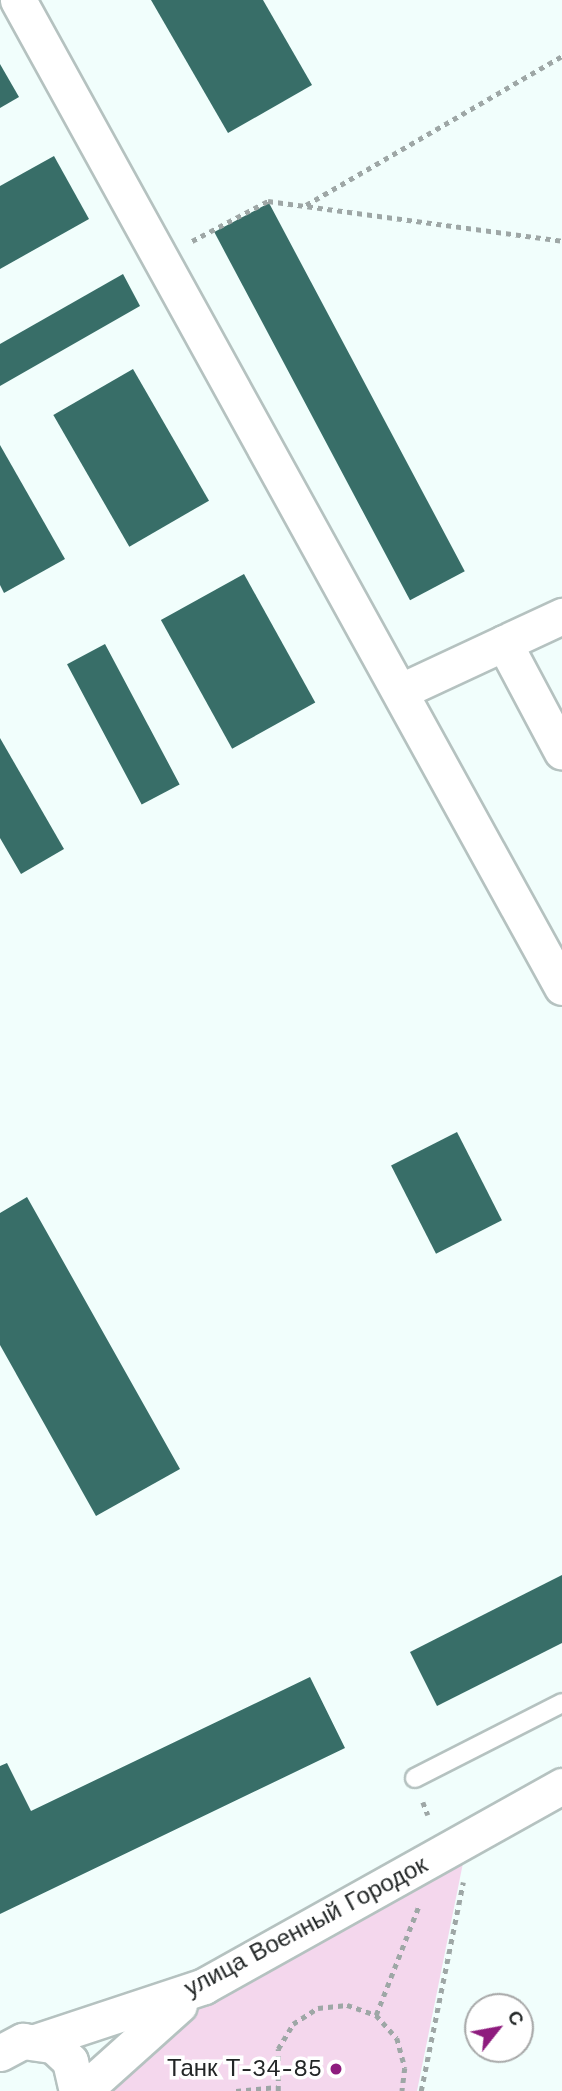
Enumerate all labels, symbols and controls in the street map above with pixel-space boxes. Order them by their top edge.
street label: улица Военный Городок [180,1851,432,2003]
north arrow [464,1993,534,2063]
text: С [502,2006,529,2030]
place label: Танк Т-34-85 [167,2055,322,2083]
marker: Танк Т-34-85 [328,2061,344,2077]

